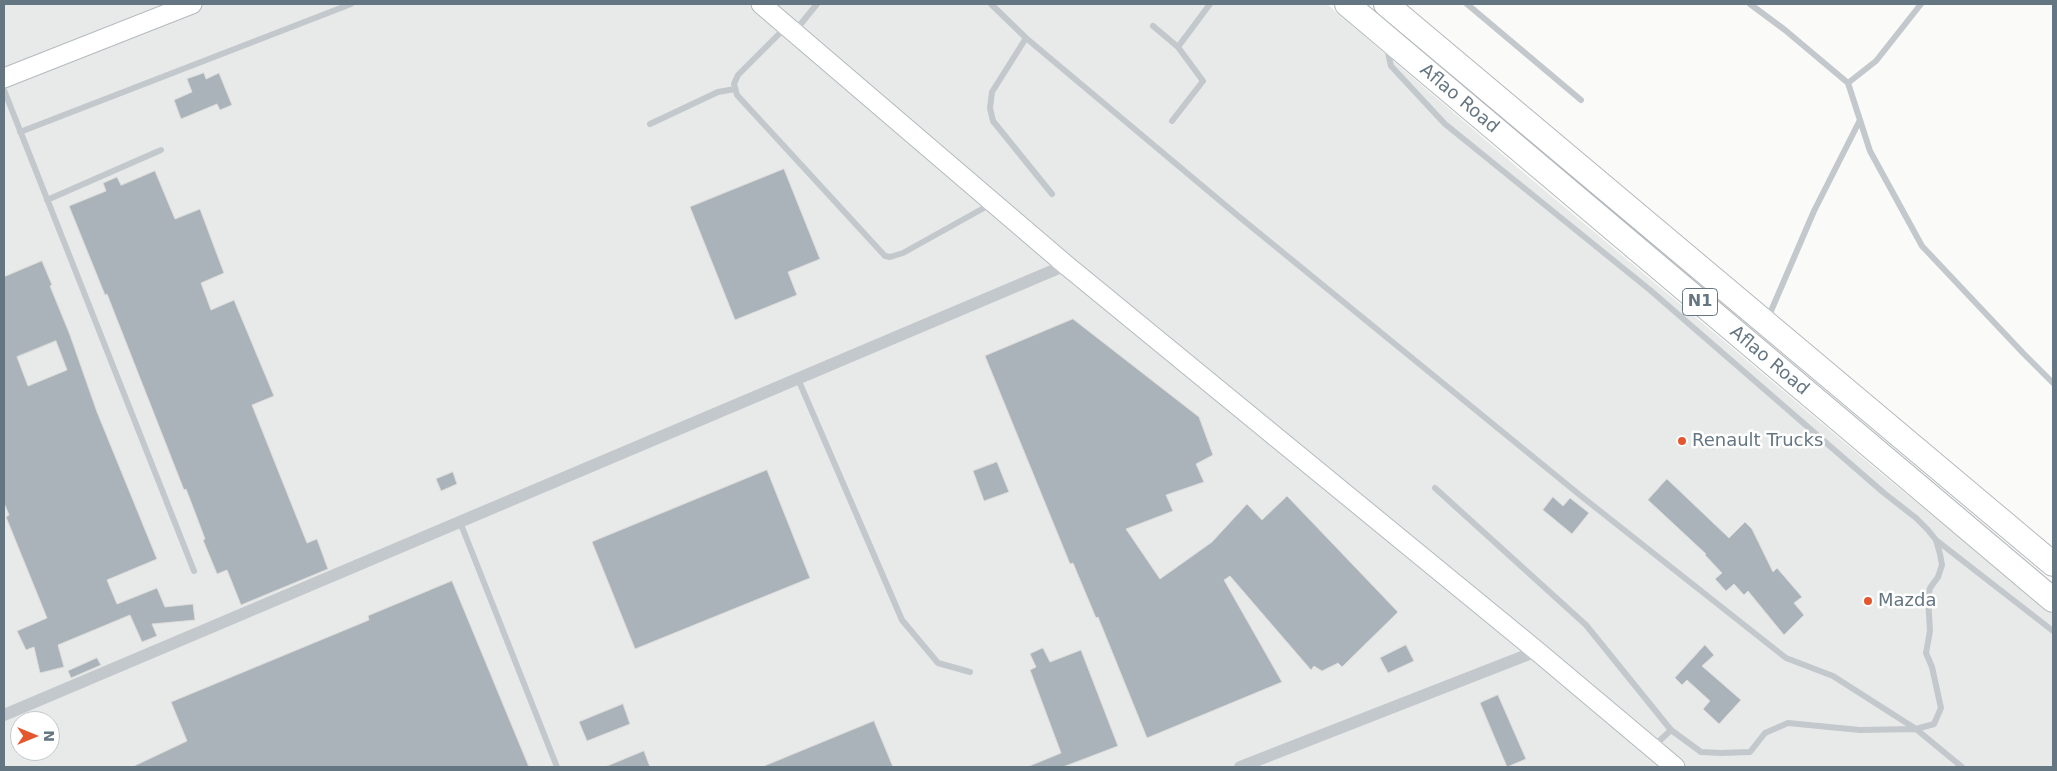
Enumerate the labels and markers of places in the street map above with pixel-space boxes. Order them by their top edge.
place label: Renault Trucks [1692,430,1823,452]
marker: Renault Trucks [1676,435,1688,447]
place label: Mazda [1878,590,1936,612]
marker: Mazda [1862,595,1874,607]

